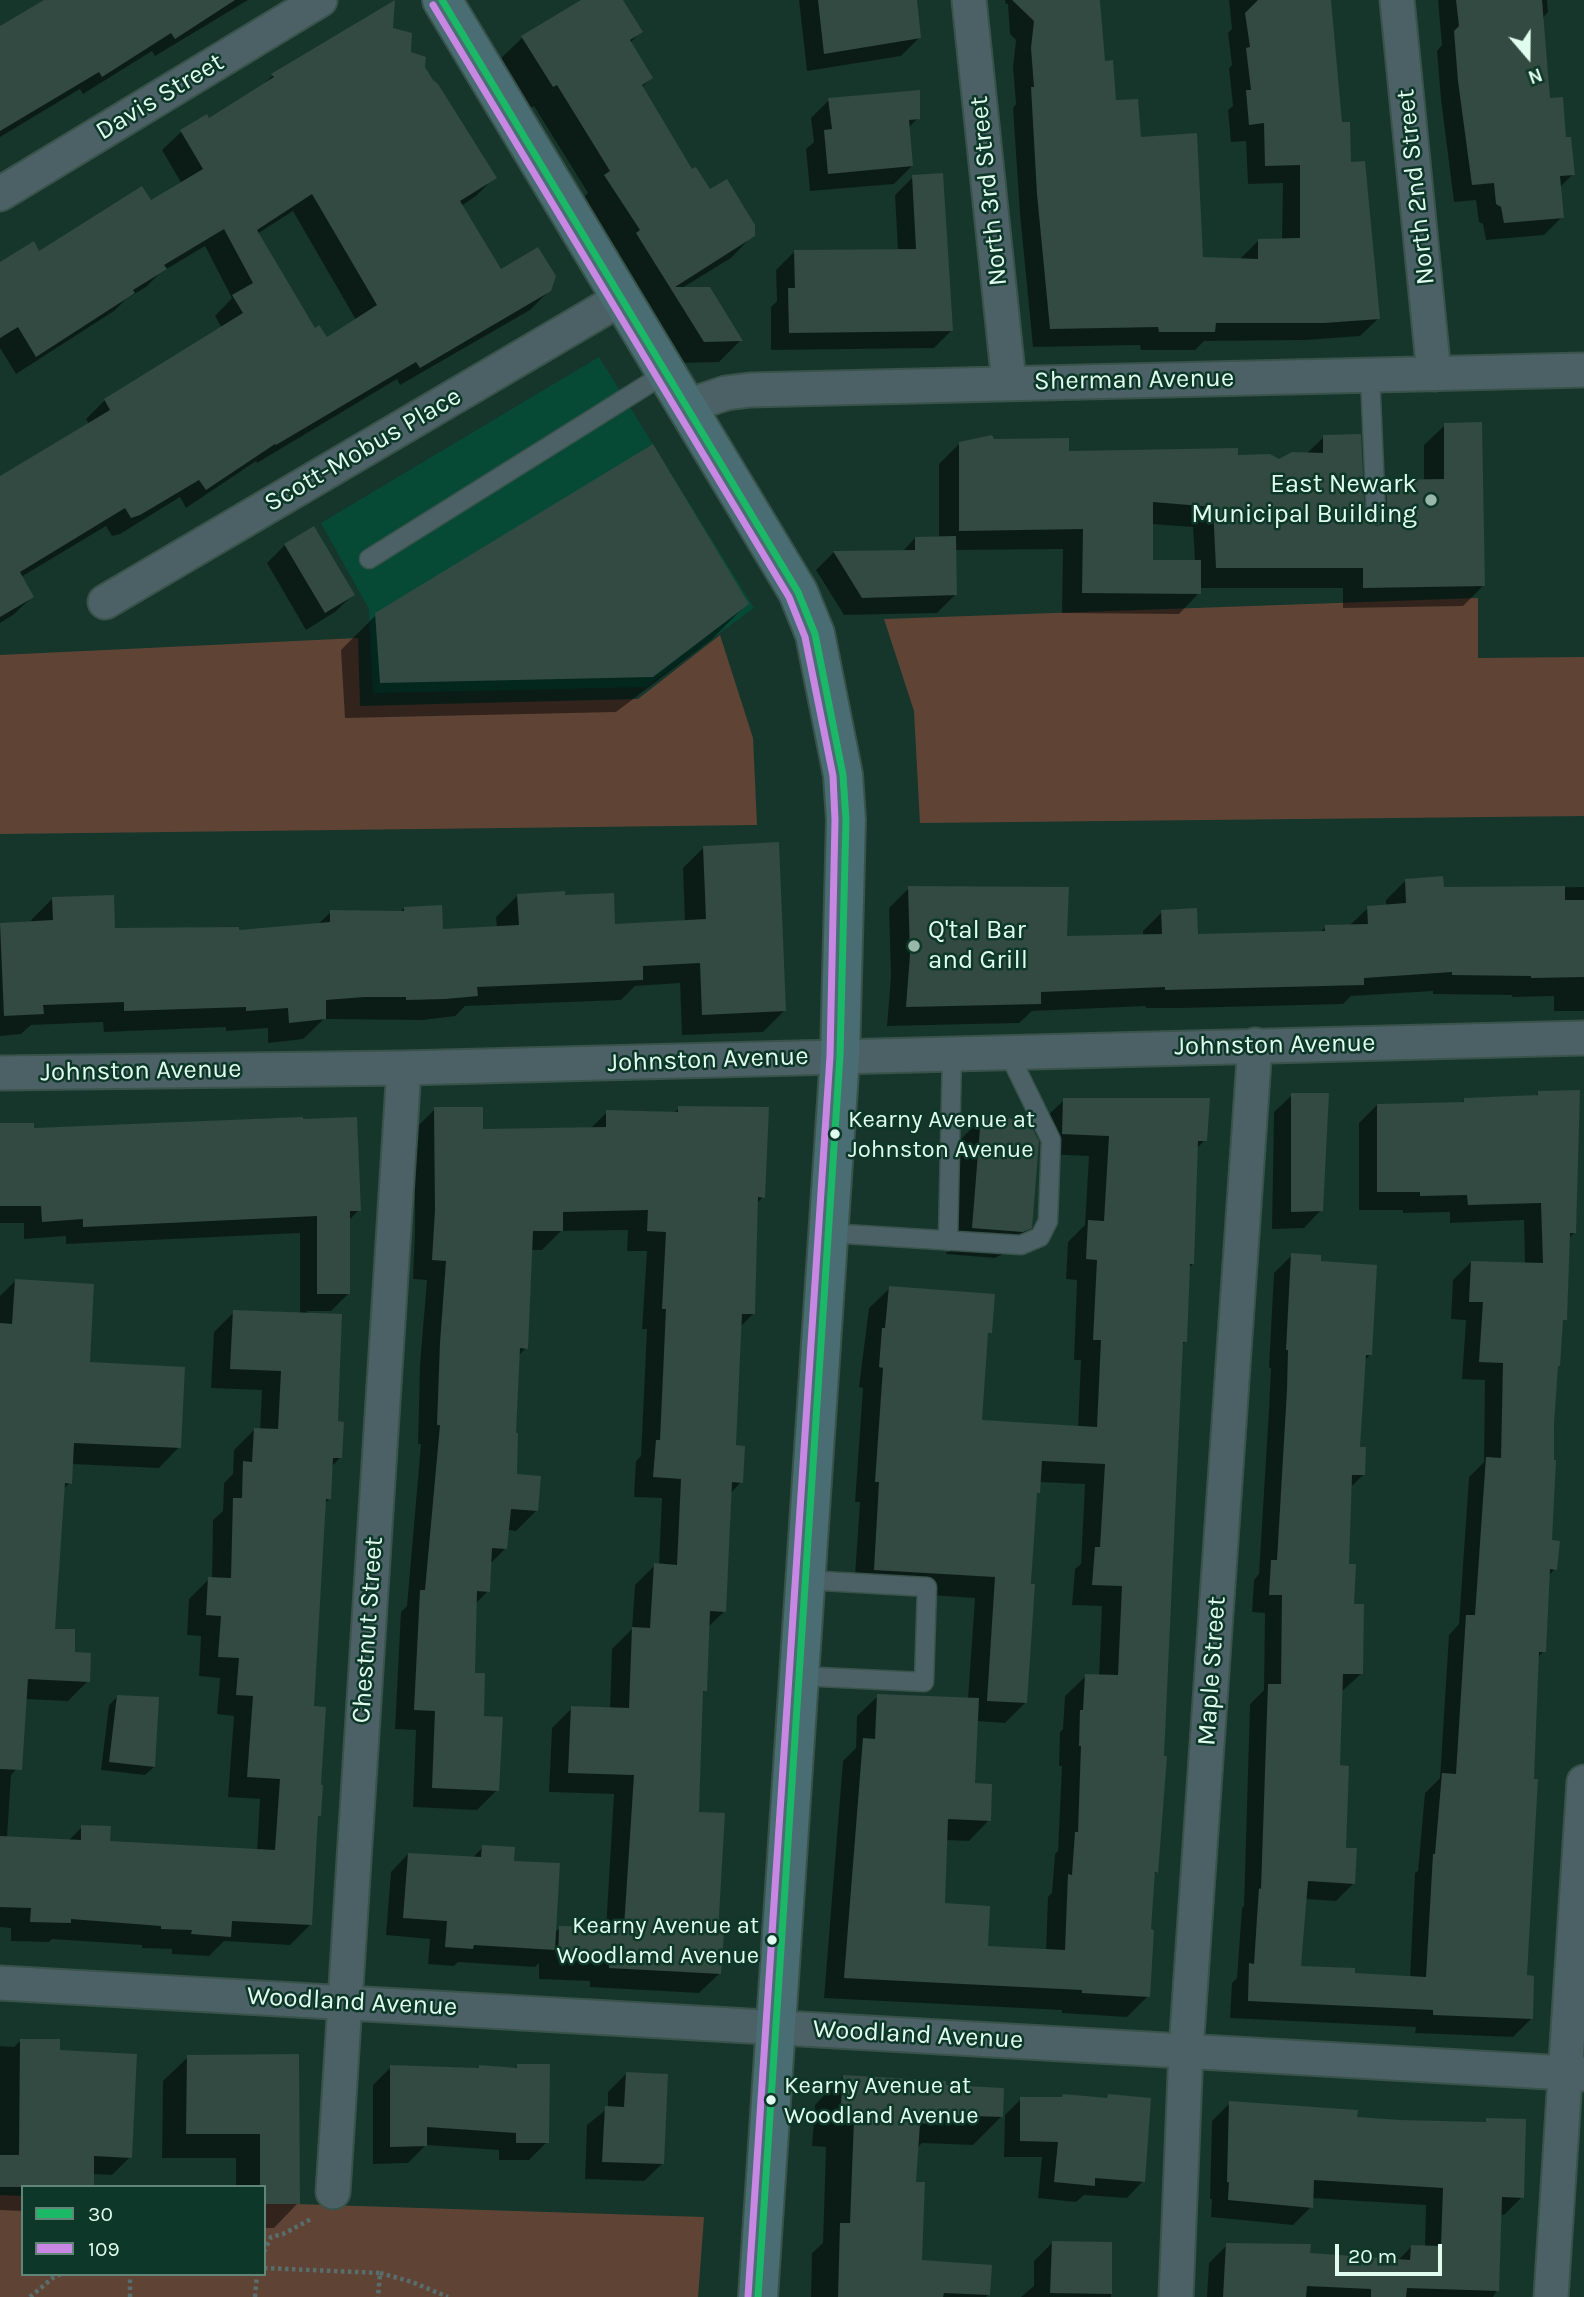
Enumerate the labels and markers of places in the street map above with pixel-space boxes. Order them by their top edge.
place label: East Newark Municipal Building [1191,469,1417,530]
marker: East Newark Municipal Building [1423,492,1439,508]
place label: Q'tal Bar and Grill [928,915,1028,976]
marker: Q'tal Bar and Grill [906,938,922,954]
place label: Kearny Avenue at Johnston Avenue [848,1106,1035,1162]
marker: Kearny Avenue at Johnston Avenue [828,1127,842,1141]
place label: Kearny Avenue at Woodlamd Avenue [557,1912,759,1968]
marker: Kearny Avenue at Woodlamd Avenue [765,1933,779,1947]
place label: Kearny Avenue at Woodland Avenue [784,2072,978,2128]
marker: Kearny Avenue at Woodland Avenue [764,2093,778,2107]

